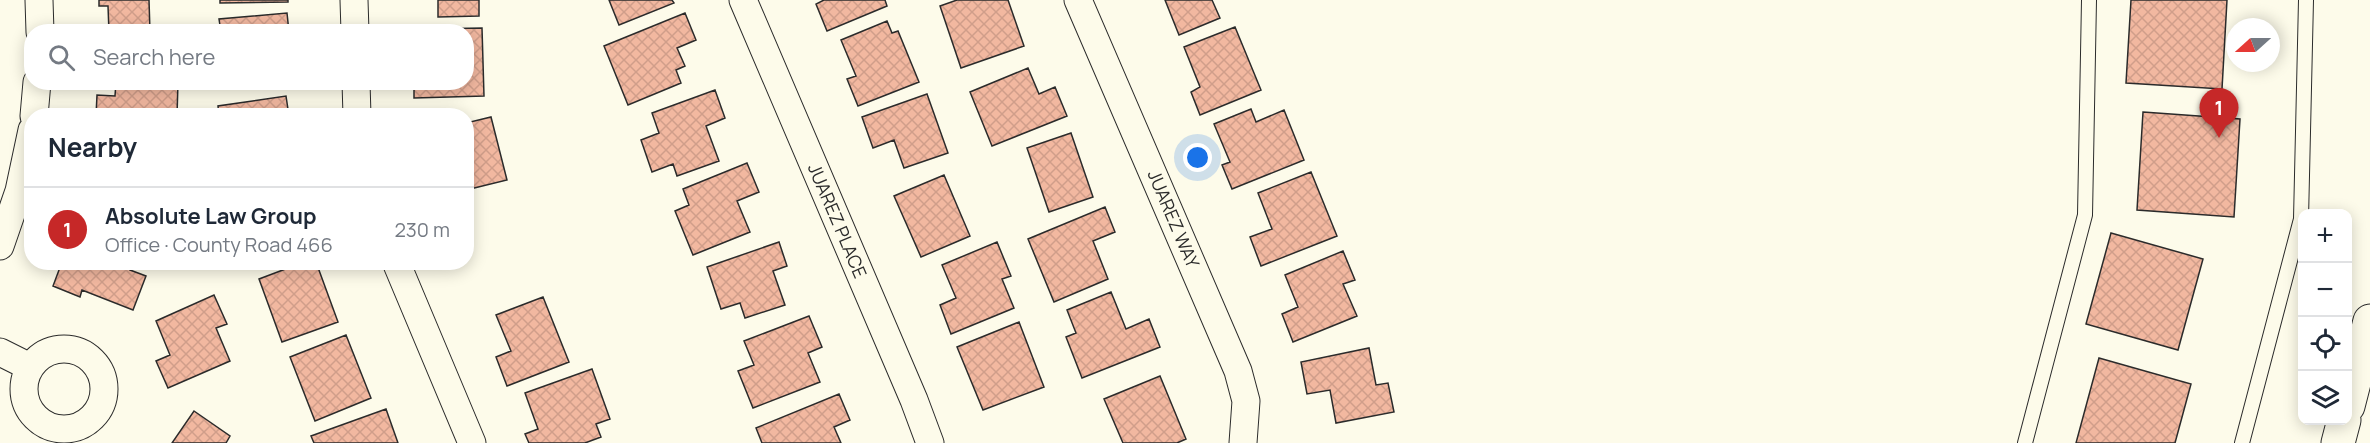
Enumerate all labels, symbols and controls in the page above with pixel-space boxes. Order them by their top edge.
north arrow [2226,18,2280,72]
search box [24,24,474,90]
icon: search [45,41,78,74]
text: Search here [93,42,215,72]
pin: 1 [2200,88,2238,138]
text: Nearby [48,129,137,165]
your location [1183,143,1212,172]
street label: JUAREZ PLACE [803,160,873,282]
street label: JUAREZ WAY [1143,166,1206,272]
text: Absolute Law Group [105,201,317,231]
map controls [2298,209,2352,425]
button: + [2298,209,2352,263]
text: 1 [63,216,72,243]
text: 230 m [394,216,450,243]
text: Office · County Road 466 [105,231,333,258]
button: − [2298,263,2352,317]
button: locate [2298,317,2352,371]
button: layers [2298,371,2352,425]

